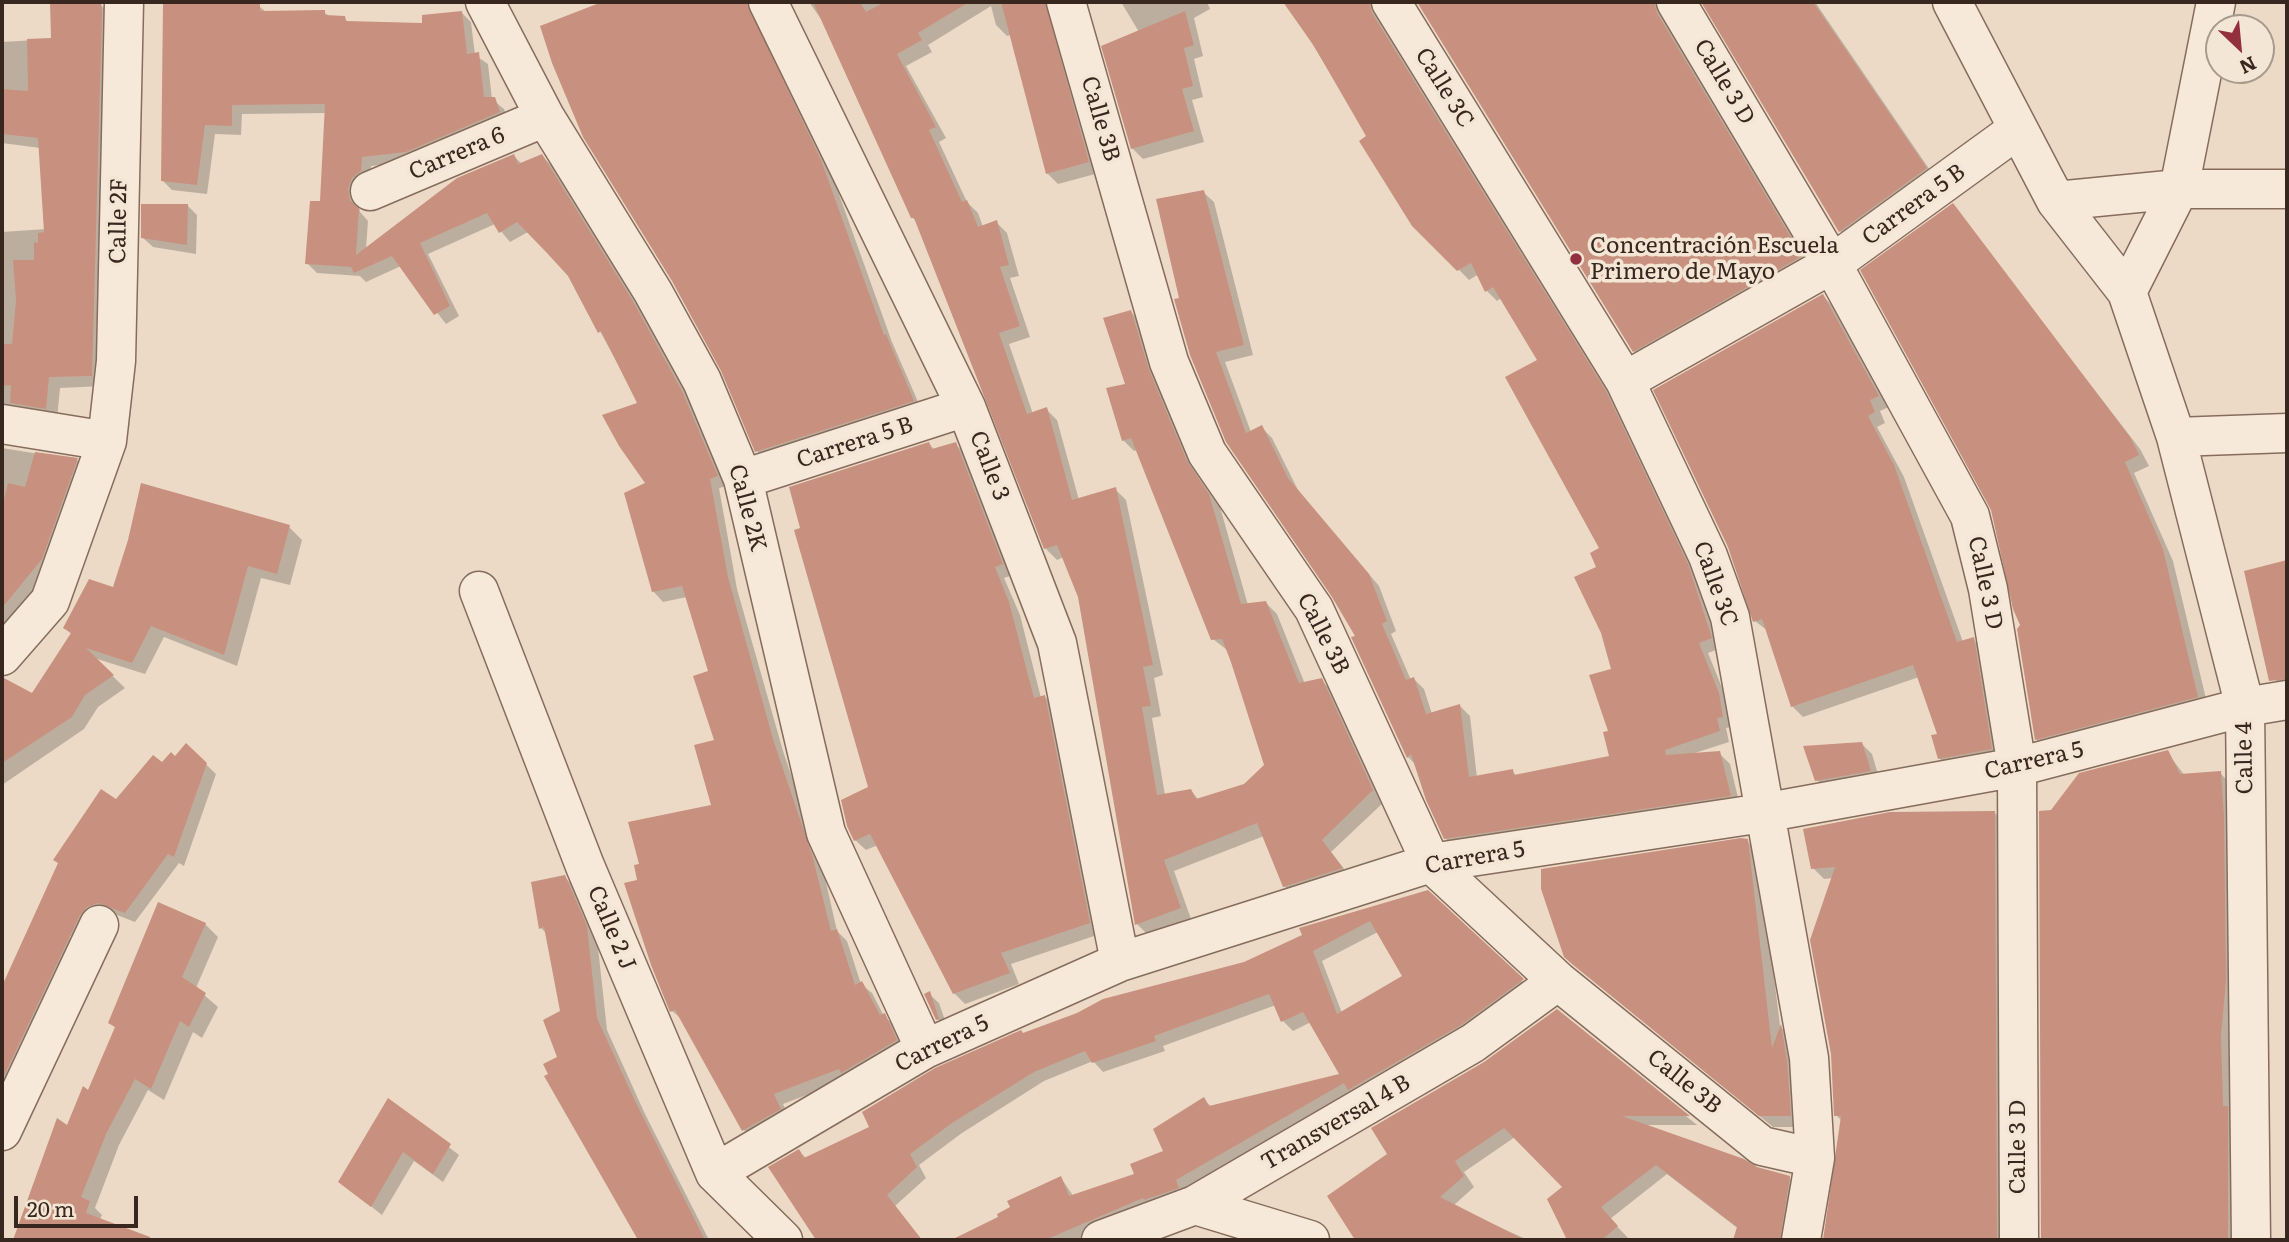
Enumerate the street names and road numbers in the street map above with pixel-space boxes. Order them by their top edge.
street label: Calle 3 D [1688,34,1760,130]
street label: Calle 3C [1409,43,1479,133]
street label: Calle 3B [1075,73,1125,165]
street label: Carrera 6 [405,121,509,187]
street label: Carrera 5 B [1857,158,1971,252]
street label: Calle 2F [104,178,134,264]
street label: Carrera 5 B [793,411,917,475]
street label: Calle 3 [963,427,1015,505]
street label: Calle 2K [722,461,772,555]
street label: Calle 3 D [1962,534,2008,632]
street label: Calle 3C [1687,538,1743,630]
street label: Calle 3B [1291,589,1355,679]
street label: Calle 4 [2231,721,2259,795]
street label: Carrera 5 [1982,736,2086,786]
street label: Carrera 5 [1423,836,1527,880]
street label: Calle 2 J [581,882,641,974]
street label: Carrera 5 [891,1010,993,1078]
street label: Calle 3B [1641,1044,1727,1120]
street label: Transversal 4 B [1256,1069,1416,1177]
street label: Calle 3 D [2004,1100,2032,1194]

